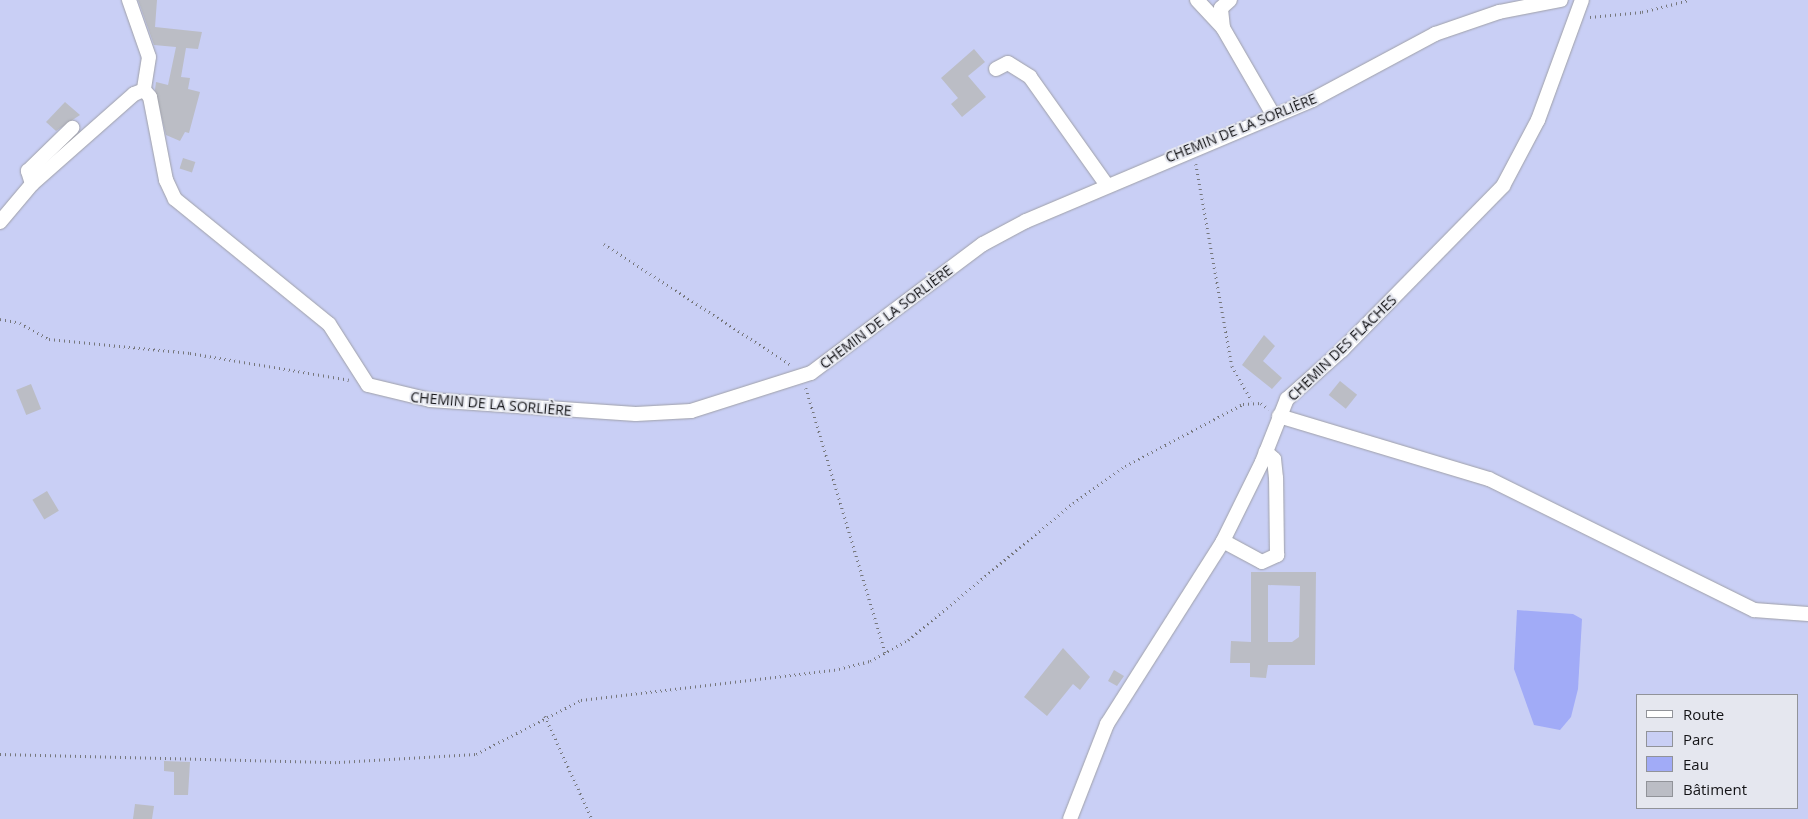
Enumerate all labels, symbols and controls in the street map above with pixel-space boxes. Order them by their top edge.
street label: CHEMIN DE LA SORLIÈRE [1163,90,1319,166]
street label: CHEMIN DE LA SORLIÈRE [816,262,956,372]
street label: CHEMIN DES FLACHES [1284,292,1400,404]
street label: CHEMIN DE LA SORLIÈRE [410,389,572,419]
legend [1636,694,1798,809]
text: Route [1683,704,1724,724]
text: Parc [1683,729,1714,749]
text: Eau [1683,754,1709,774]
text: Bâtiment [1683,779,1747,799]

